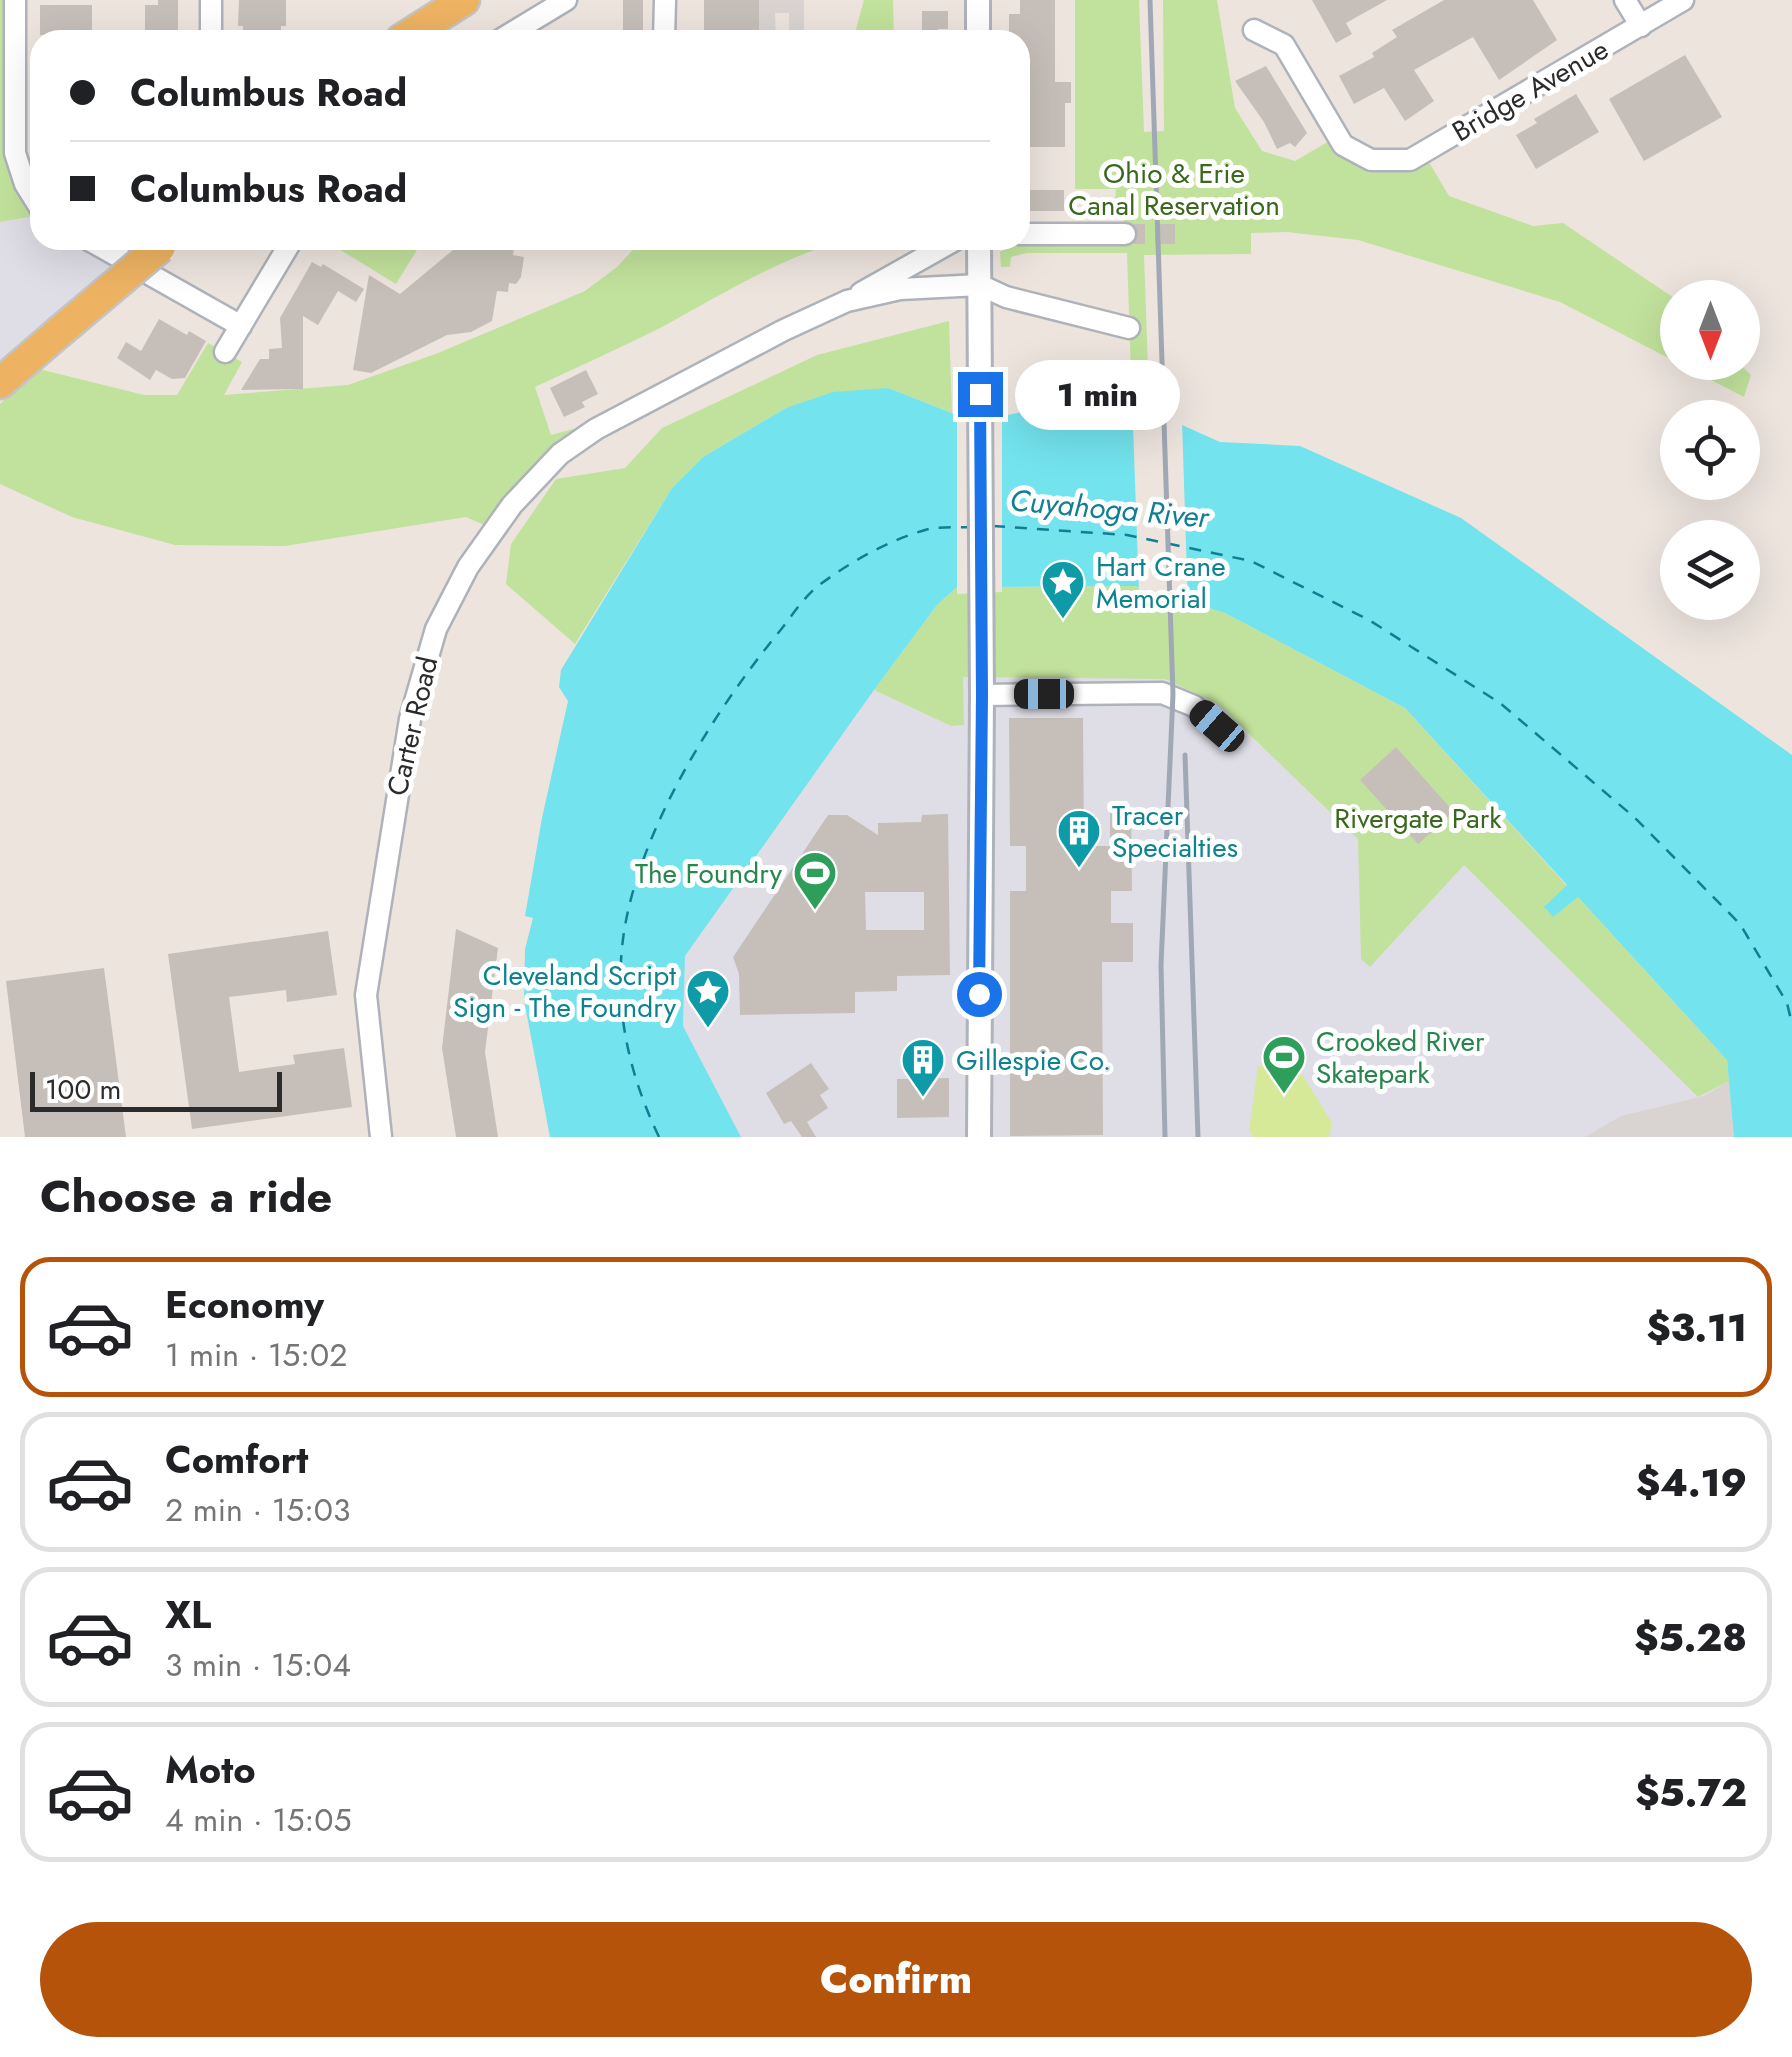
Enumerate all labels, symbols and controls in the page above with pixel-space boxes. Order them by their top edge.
street label: Bridge Avenue [1444,29,1616,152]
text: Columbus Road [130,65,407,120]
park label: Ohio & Erie Canal Reservation [1068,153,1280,226]
text: Columbus Road [130,161,407,216]
north arrow [1660,280,1760,380]
map controls [1660,280,1760,620]
callout: 1 min [1015,359,1180,429]
route end [958,372,1003,417]
text: 1 min [1057,372,1138,418]
button: locate [1660,400,1760,500]
water label: Cuyahoga River [1008,478,1212,539]
button: layers [1660,520,1760,620]
place label: Hart Crane Memorial [1096,546,1226,619]
place icon: Hart Crane Memorial [1040,559,1086,620]
street label: Carter Road [377,652,448,800]
car [1014,679,1074,709]
car [1185,695,1249,757]
place label: Tracer Specialties [1112,795,1238,868]
park label: Rivergate Park [1334,798,1502,839]
building icon: Tracer Specialties [1056,808,1102,869]
sports icon: The Foundry [792,850,838,911]
place label: The Foundry [635,853,783,894]
place label: Cleveland Script Sign - The Foundry [453,955,677,1028]
place icon: Cleveland Script Sign - The Foundry [685,968,731,1029]
route start [957,972,1002,1017]
place label: Crooked River Skatepark [1316,1021,1485,1094]
sports icon: Crooked River Skatepark [1261,1034,1307,1095]
building icon: Gillespie Co. [900,1037,946,1098]
place label: Gillespie Co. [956,1040,1111,1081]
scale bar [30,1067,282,1112]
text: 100 m [45,1069,121,1110]
text: Choose a ride [40,1164,332,1229]
text: Economy [165,1277,324,1332]
icon: car [45,1282,135,1372]
text: $3.11 [1646,1300,1747,1355]
text: 1 min · 15:02 [165,1332,347,1378]
text: Comfort [165,1432,308,1487]
icon: car [45,1437,135,1527]
text: $4.19 [1636,1455,1747,1510]
text: 2 min · 15:03 [165,1487,350,1533]
text: XL [165,1587,211,1642]
icon: car [45,1592,135,1682]
text: $5.28 [1634,1610,1747,1665]
text: 3 min · 15:04 [165,1642,351,1688]
text: Moto [165,1742,256,1797]
icon: car [45,1747,135,1837]
text: $5.72 [1635,1765,1747,1820]
text: 4 min · 15:05 [165,1797,351,1843]
button: Confirm [40,1922,1752,2037]

